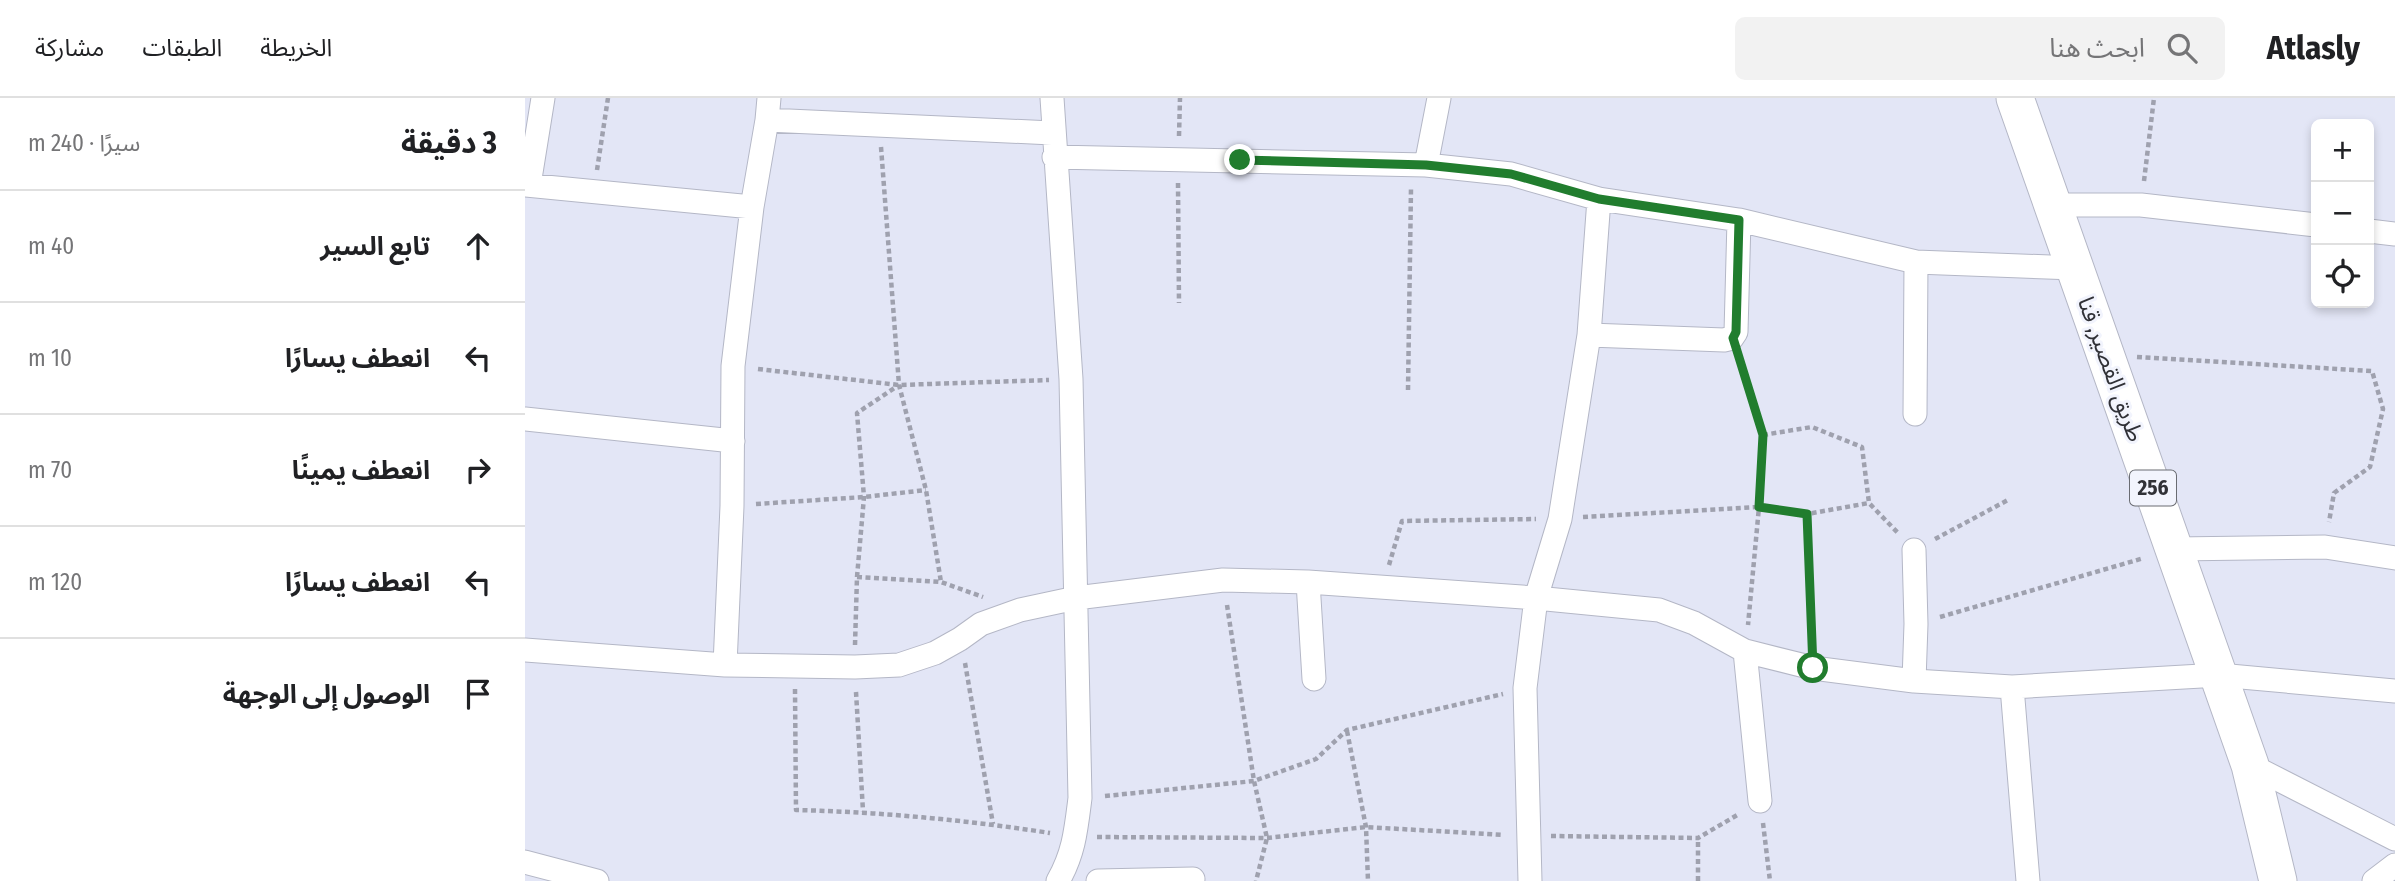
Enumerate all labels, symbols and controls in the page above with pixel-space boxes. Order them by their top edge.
search box [1735,17,2225,80]
text: Atlasly [2267,28,2360,68]
icon: search [2163,29,2201,67]
text: ابحث هنا [2049,33,2145,64]
text: مشاركة [35,34,104,62]
text: الطبقات [142,34,222,62]
text: الخريطة [260,34,332,62]
map controls [2311,119,2374,308]
button: + [2311,119,2374,182]
text: 3 دقيقة [401,125,497,161]
text: سيرًا · 240 m [28,129,140,157]
route end [1224,144,1255,175]
button: − [2311,182,2374,245]
icon: ahead [459,227,497,265]
text: تابع السير [320,231,430,262]
text: 40 m [28,232,74,260]
button: locate [2311,245,2374,308]
street label: طريق القصير, قنا [2072,293,2150,445]
icon: left [459,339,497,377]
text: انعطف يسارًا [285,343,430,374]
text: 10 m [28,344,72,372]
icon: right [459,451,497,489]
text: انعطف يمينًا [292,455,430,486]
text: 70 m [28,456,72,484]
road number: 256 [2130,470,2176,506]
icon: left [459,563,497,601]
text: انعطف يسارًا [285,567,430,598]
text: 120 m [28,568,82,596]
route start [1797,652,1828,683]
icon: arrive [459,675,497,713]
text: الوصول إلى الوجهة [223,679,430,710]

